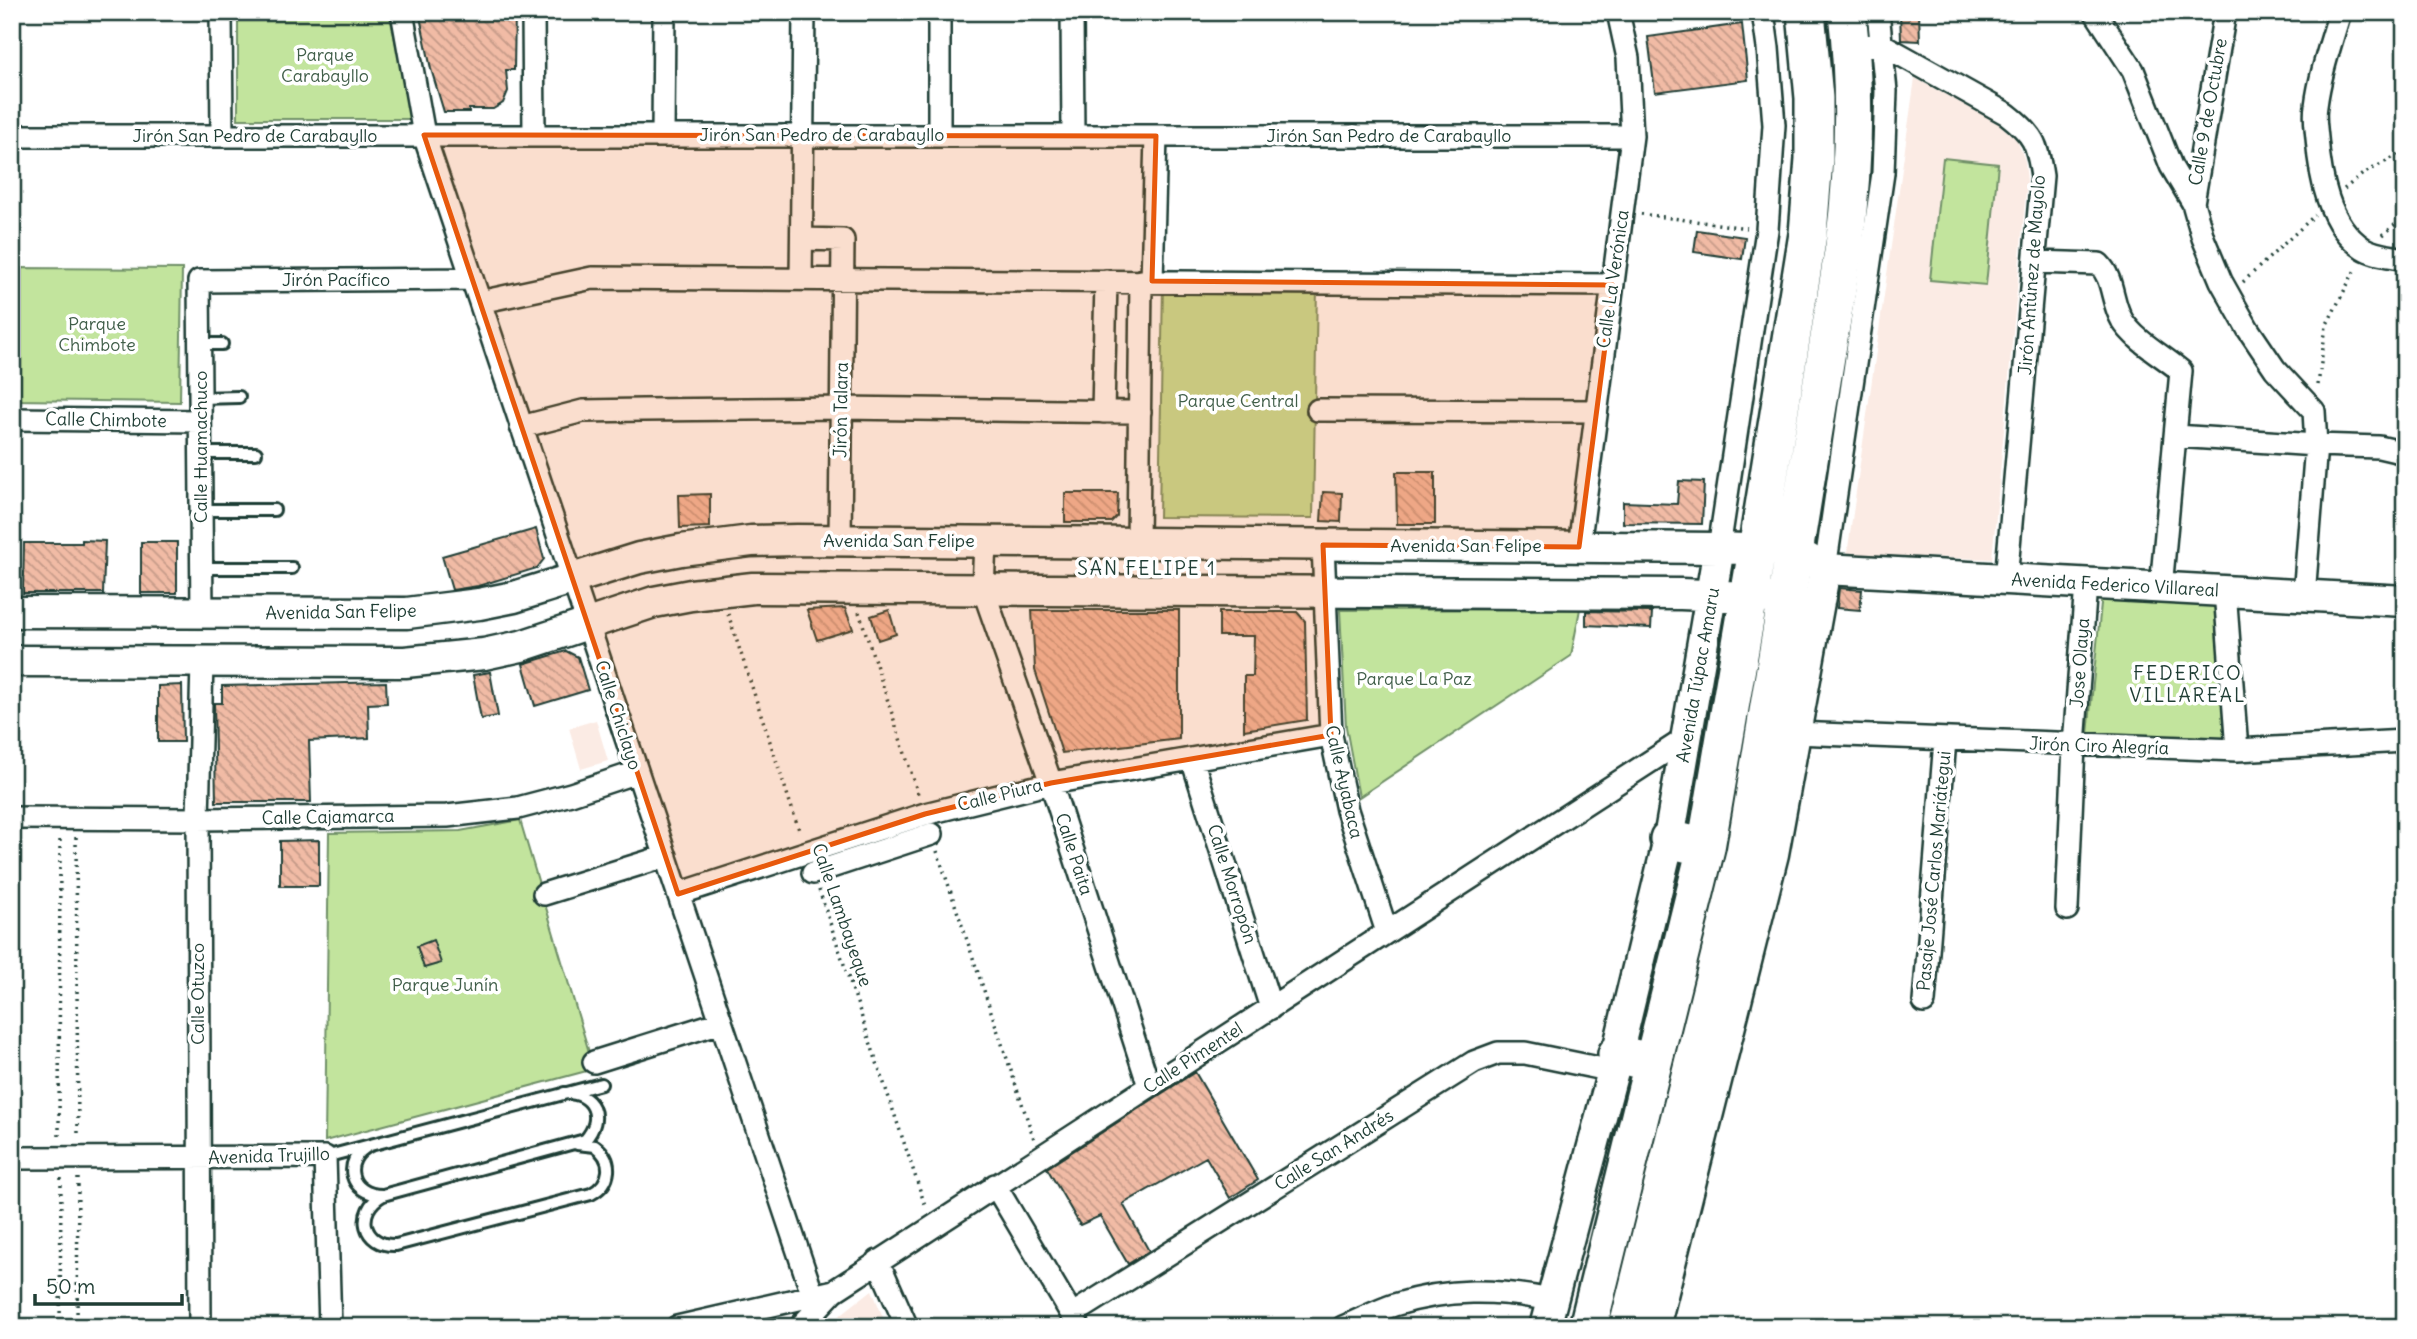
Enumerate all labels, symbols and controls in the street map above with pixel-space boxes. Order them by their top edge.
street label: Calle 9 de Octubre [2183,36,2232,187]
park label: Parque Carabayllo [281,43,369,87]
street label: Jirón San Pedro de Carabayllo [700,123,944,146]
street label: Jirón San Pedro de Carabayllo [133,124,377,147]
street label: Jirón San Pedro de Carabayllo [1267,124,1511,147]
street label: Jirón Antúnez de Mayolo [2013,174,2050,376]
street label: Calle La Verónica [1591,208,1634,350]
street label: Jirón Pacífico [282,268,390,291]
park label: Parque Chimbote [58,312,136,356]
street label: Jirón Talara [828,362,853,458]
street label: Calle Huamachuco [189,371,212,523]
park label: Parque Central [1177,389,1299,412]
street label: Calle Chimbote [45,407,167,432]
street label: Avenida San Felipe [823,529,975,552]
street label: Avenida San Felipe [1390,534,1542,557]
district label: SAN FELIPE 1 [1077,556,1217,580]
street label: Avenida Federico Villareal [2011,568,2219,601]
street label: Avenida Túpac Amaru [1671,586,1724,764]
street label: Avenida San Felipe [265,599,417,624]
street label: Jose Olaya [2065,617,2094,709]
street label: Calle Chiclayo [590,657,647,773]
district label: FEDERICO VILLAREAL [2130,661,2246,707]
park label: Parque La Paz [1356,667,1472,690]
street label: Calle Ayabaca [1320,723,1369,841]
street label: Jirón Ciro Alegría [2029,732,2169,759]
street label: Pasaje José Carlos Mariátegui [1912,750,1955,992]
street label: Calle Piura [955,773,1045,816]
street label: Calle Cajamarca [261,804,395,829]
street label: Calle Paita [1050,810,1099,898]
street label: Calle Morropón [1202,821,1263,946]
street label: Calle Lambayeque [807,840,878,989]
street label: Calle Otuzco [186,943,209,1045]
park label: Parque Junín [392,973,498,996]
street label: Calle Pimentel [1139,1017,1247,1098]
street label: Calle San Andrés [1270,1104,1398,1195]
street label: Avenida Trujillo [208,1142,330,1169]
scale bar [35,1262,182,1306]
text: 50 m [46,1273,95,1300]

